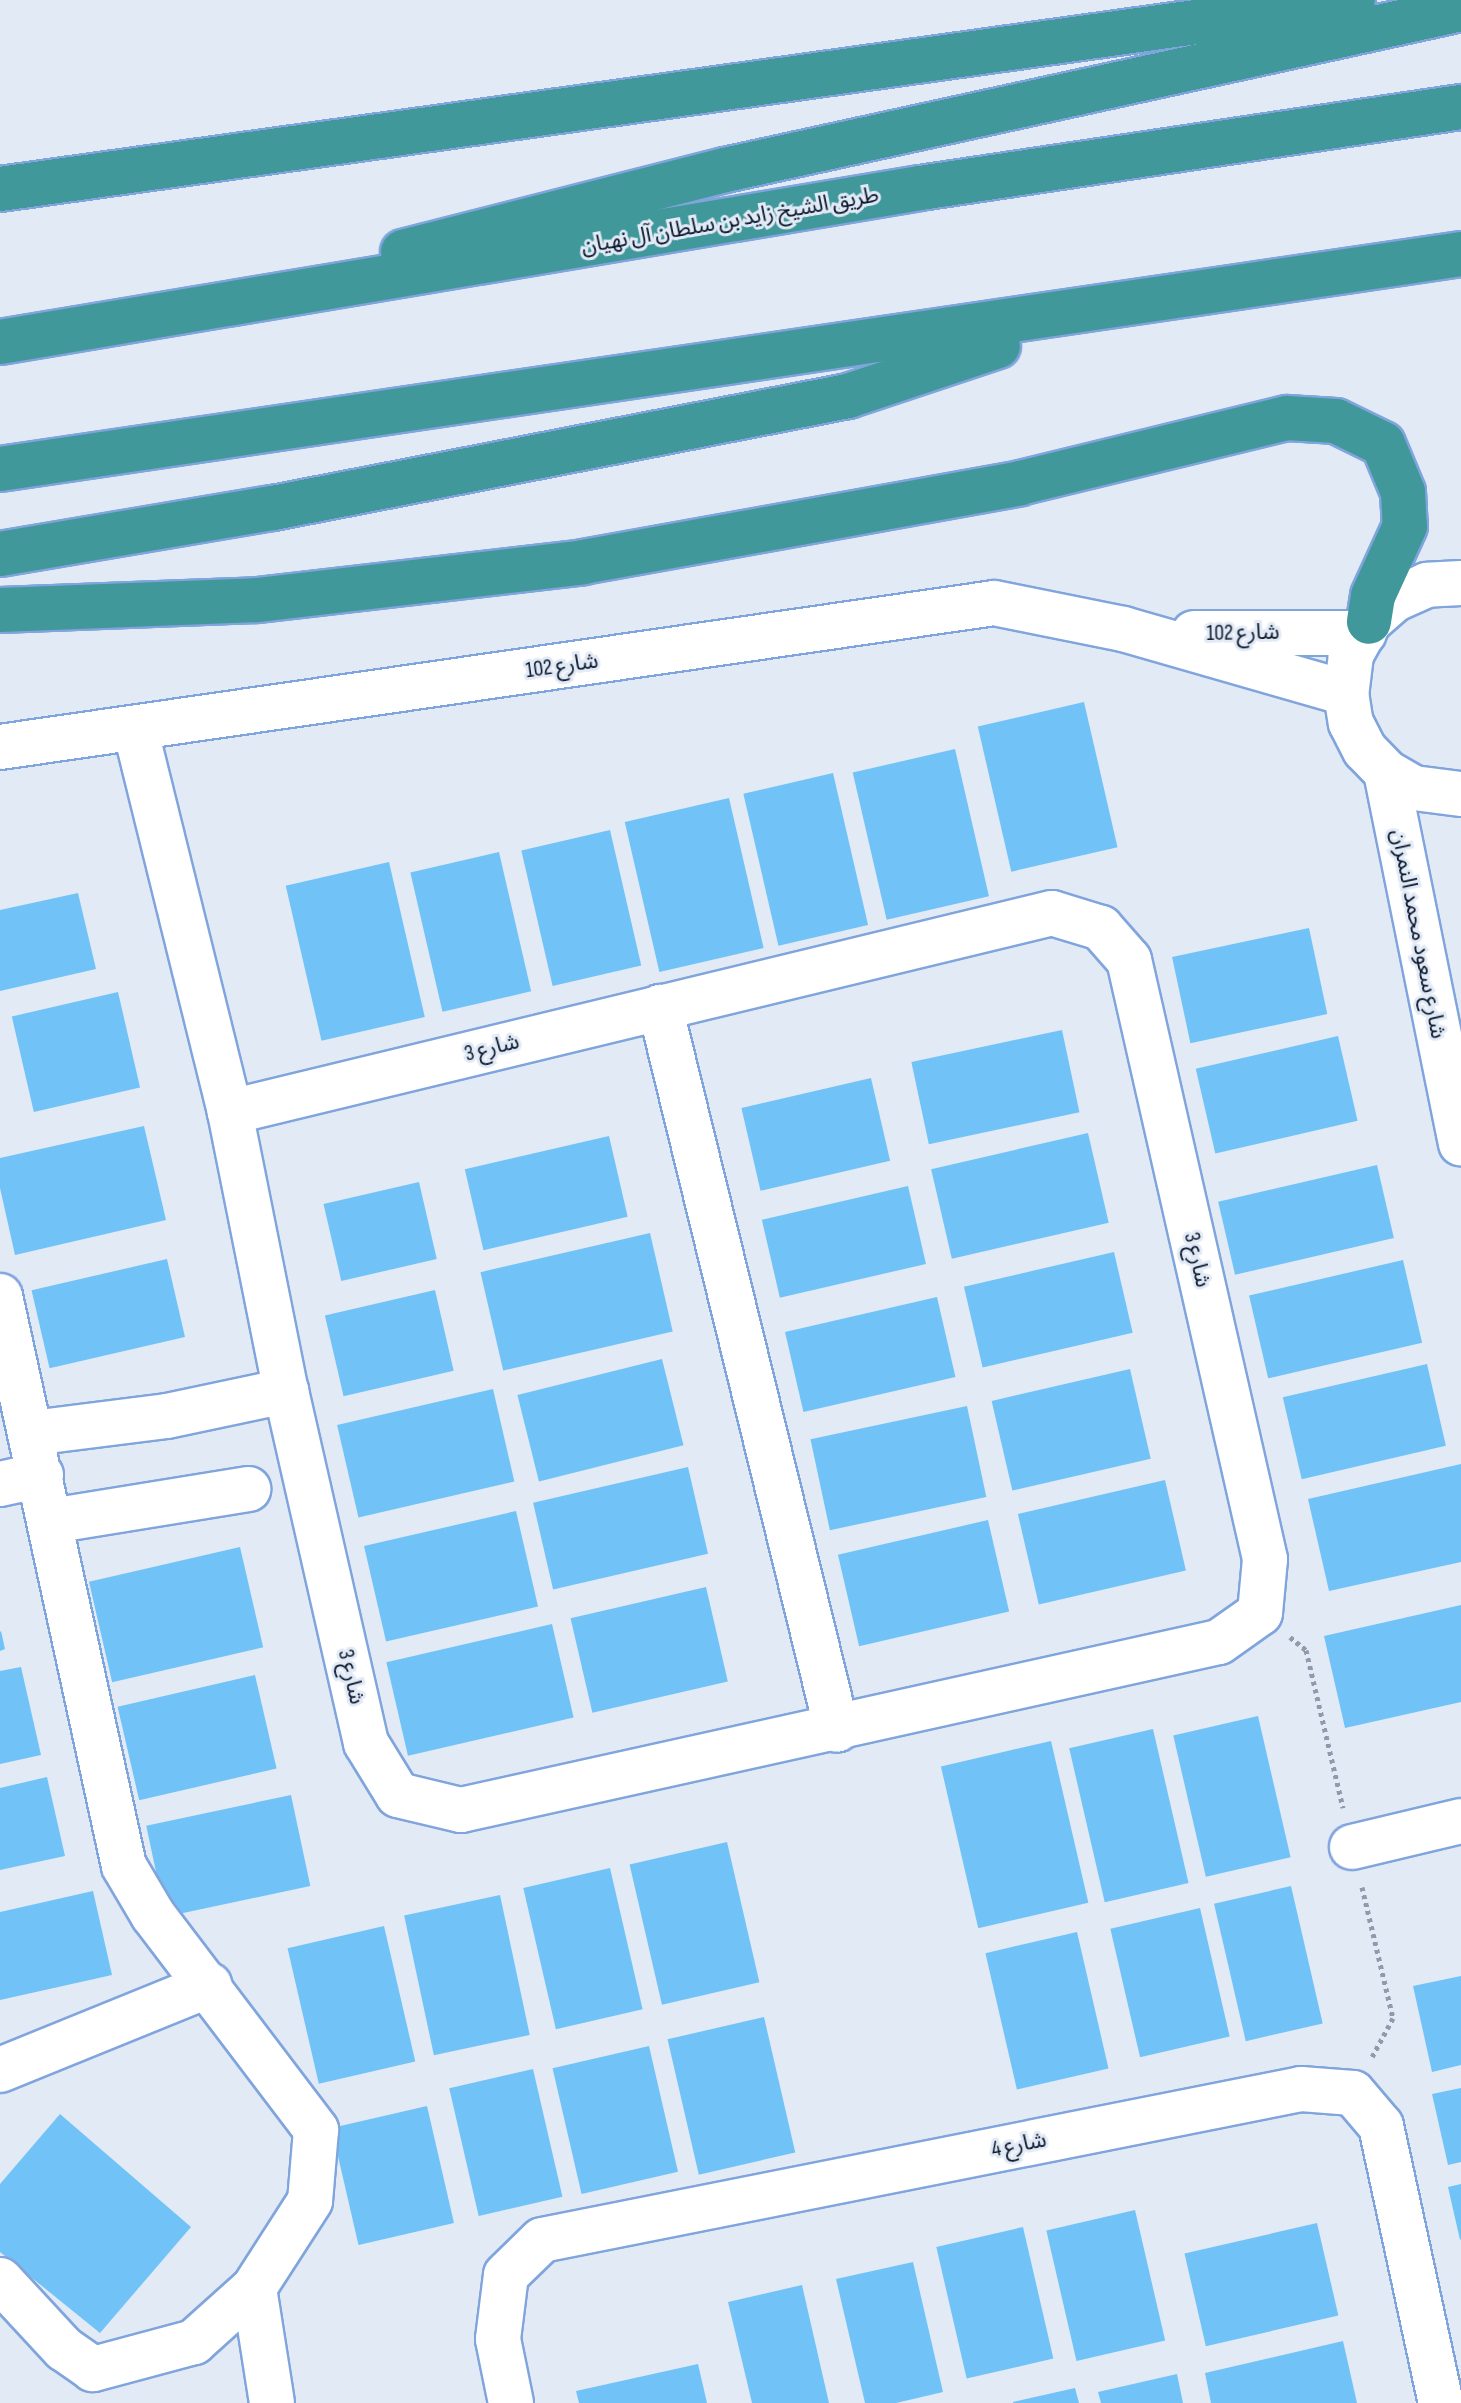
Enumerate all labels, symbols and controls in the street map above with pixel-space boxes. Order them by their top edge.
street label: طريق الشيخ زايد بن سلطان آل نهيان [579,182,881,260]
street label: شارع 102 [1206,619,1280,647]
street label: شارع 102 [524,648,600,684]
street label: شارع سعود محمد النمران [1385,827,1451,1041]
street label: شارع 3 [462,1028,522,1068]
street label: شارع 3 [1178,1230,1216,1290]
street label: شارع 3 [332,1647,370,1707]
street label: شارع 4 [989,2127,1049,2163]

